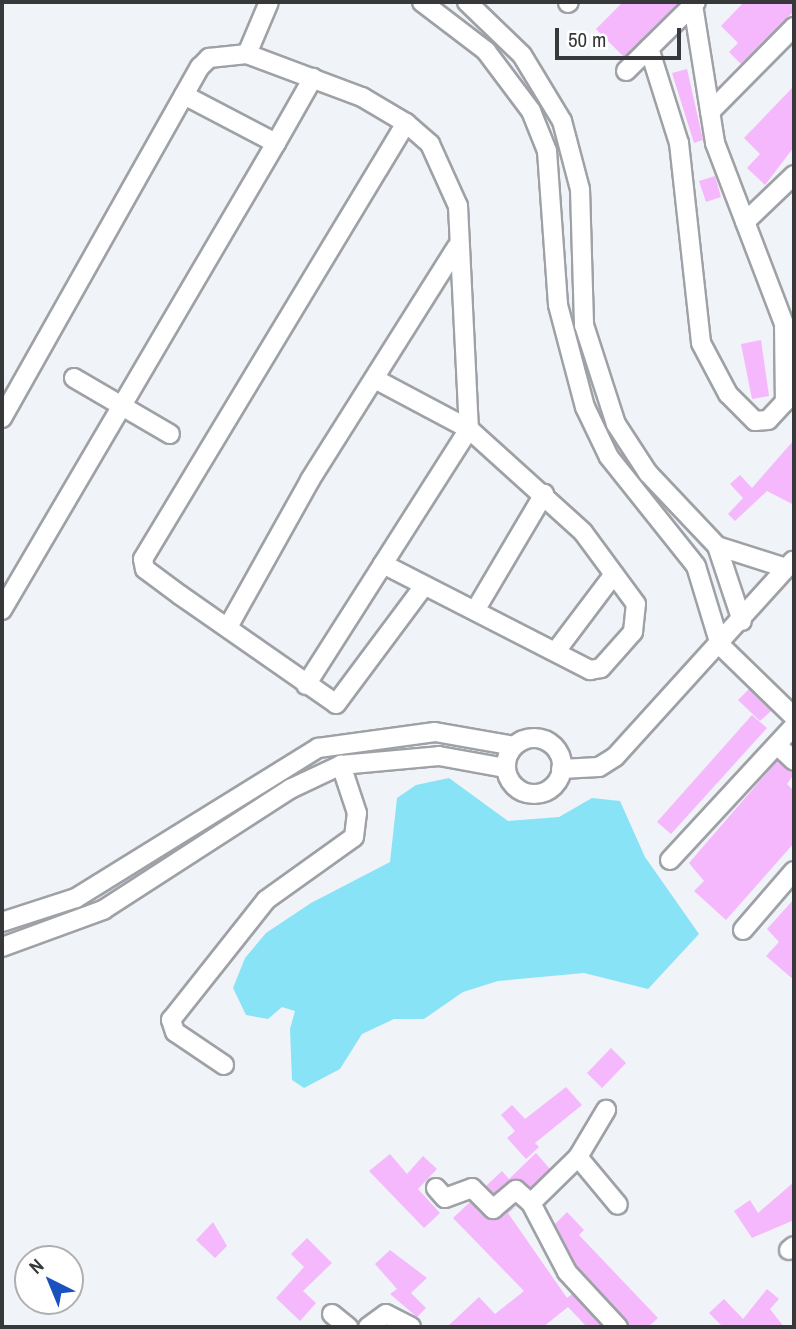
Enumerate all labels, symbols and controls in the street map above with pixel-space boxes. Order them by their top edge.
scale bar [558,14,684,58]
text: 50 m [568,25,606,54]
north arrow [14,1245,84,1315]
text: N [23,1253,49,1279]

